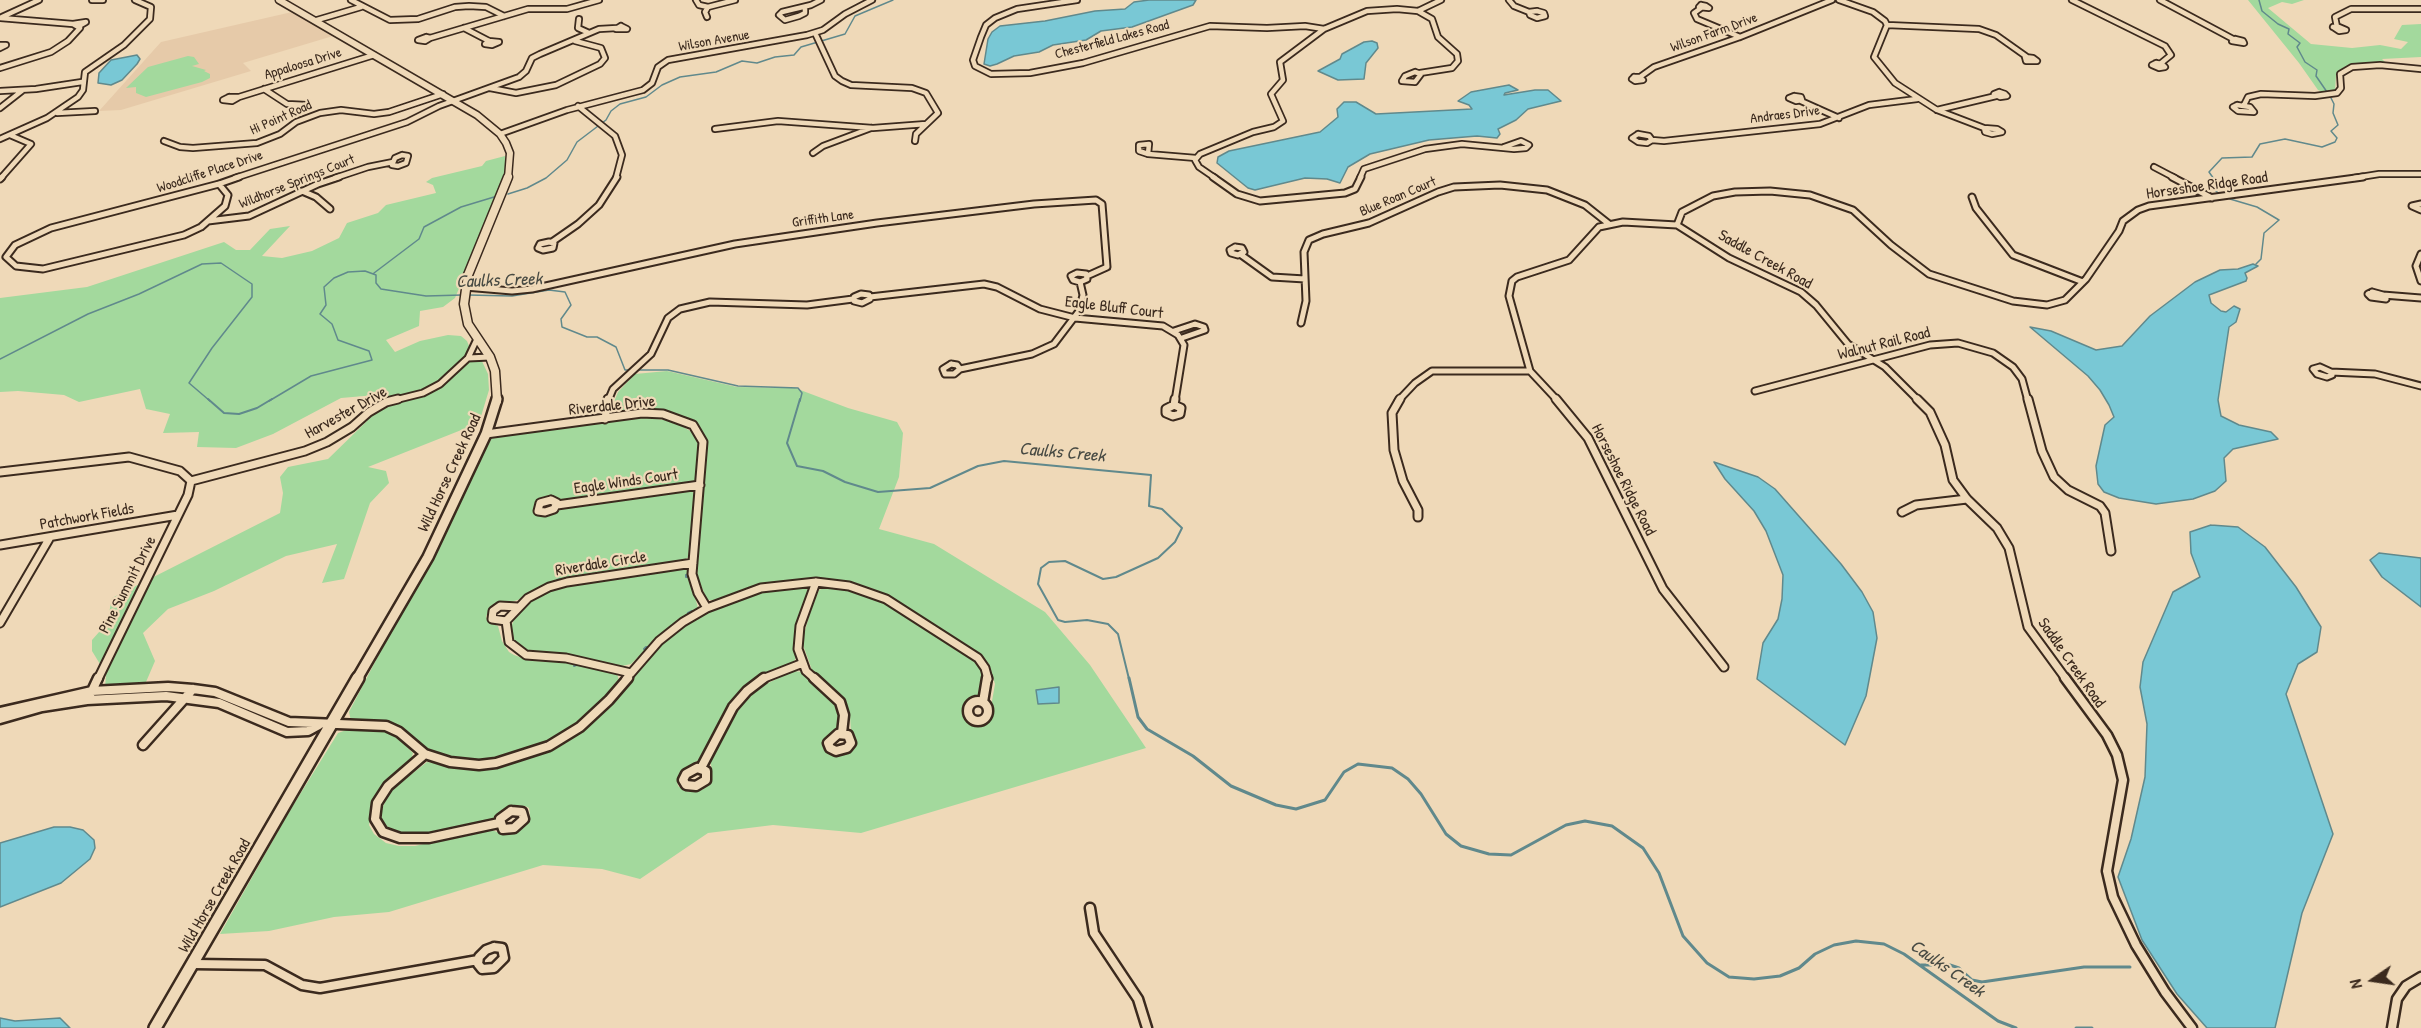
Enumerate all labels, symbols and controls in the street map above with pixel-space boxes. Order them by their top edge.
street label: Wilson Farm Drive [1668,9,1760,57]
street label: Chesterfield Lakes Road [1053,17,1171,63]
street label: Wilson Avenue [677,27,751,55]
street label: Appaloosa Drive [262,44,344,84]
street label: Hi Point Road [248,97,314,139]
street label: Andraes Drive [1749,102,1821,128]
street label: Woodcliffe Place Drive [155,147,265,197]
street label: Wildhorse Springs Court [237,151,357,213]
street label: Horseshoe Ridge Road [2145,168,2269,204]
street label: Blue Roan Court [1357,173,1439,221]
street label: Griffith Lane [791,206,855,232]
street label: Saddle Creek Road [1715,226,1815,294]
water label: Caulks Creek [456,269,542,293]
street label: Eagle Bluff Court [1064,292,1164,324]
street label: Walnut Rail Road [1836,323,1932,365]
street label: Harvester Drive [302,383,390,443]
street label: Riverdale Drive [568,392,656,420]
street label: Wild Horse Creek Road [414,411,486,535]
street label: Horseshoe Ridge Road [1587,421,1659,539]
water label: Caulks Creek [1018,438,1106,468]
street label: Eagle Winds Court [573,465,679,499]
street label: Patchwork Fields [38,499,136,535]
street label: Pine Summit Drive [95,533,161,637]
street label: Riverdale Circle [554,547,648,581]
street label: Saddle Creek Road [2033,615,2109,711]
street label: Wild Horse Creek Road [175,836,255,956]
water label: Caulks Creek [1906,935,1988,1003]
north arrow [2343,950,2403,1010]
text: N [2344,977,2367,991]

